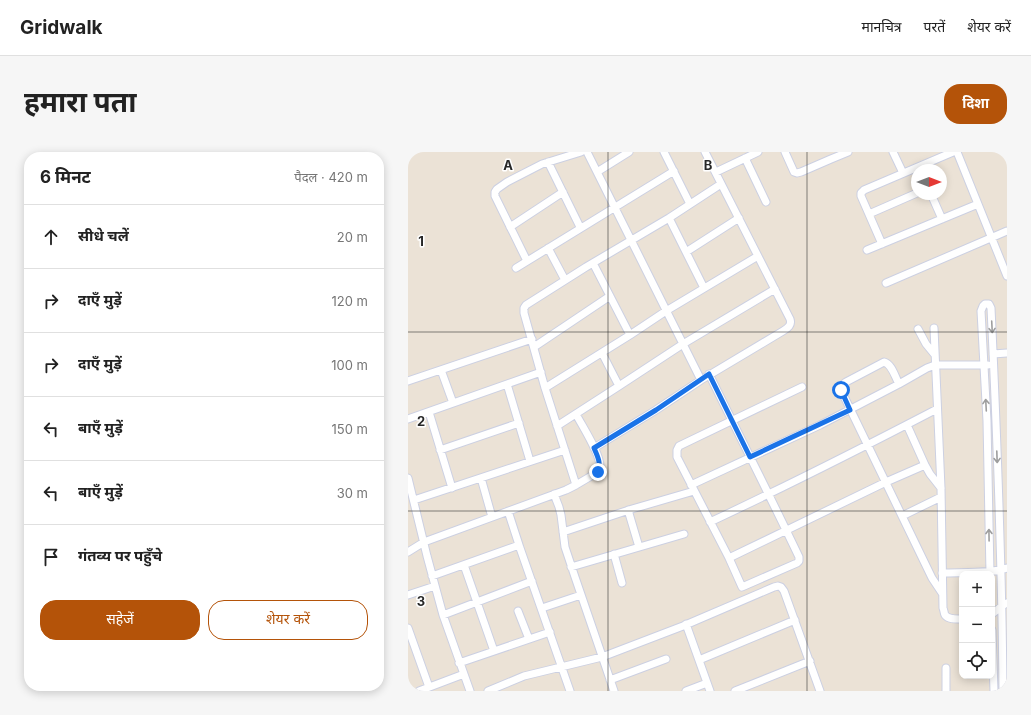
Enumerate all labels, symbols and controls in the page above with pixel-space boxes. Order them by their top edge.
text: Gridwalk [20,16,103,39]
text: मानचित्र [862,18,902,35]
text: परतें [924,18,945,35]
text: शेयर करें [967,18,1011,35]
button: दिशा [944,84,1007,124]
text: हमारा पता [24,85,136,119]
text: A [503,157,513,173]
text: B [704,157,713,173]
north arrow [911,164,947,200]
text: 6 मिनट [40,167,91,187]
text: पैदल · 420 m [294,169,368,185]
icon: ahead [40,226,62,248]
text: सीधे चलें [78,226,129,245]
text: 20 m [337,229,368,245]
text: 1 [418,233,424,249]
icon: right [40,290,62,312]
text: दाएँ मुड़ें [78,290,122,309]
text: 120 m [332,293,368,309]
one-way arrow [989,320,996,333]
icon: right [40,354,62,376]
text: दाएँ मुड़ें [78,354,122,373]
text: 100 m [331,357,368,373]
route start [832,381,850,399]
one-way arrow [982,399,989,412]
text: 2 [417,413,425,429]
icon: left [40,418,62,440]
text: बाएँ मुड़ें [78,418,123,437]
text: 150 m [332,421,368,437]
one-way arrow [994,450,1001,463]
route end [589,463,607,481]
icon: left [40,482,62,504]
text: बाएँ मुड़ें [78,482,123,501]
text: 30 m [337,485,368,501]
one-way arrow [986,529,993,542]
icon: arrive [40,546,62,568]
text: गंतव्य पर पहुँचे [78,546,162,565]
map controls [959,571,995,679]
button: + [959,571,995,607]
text: 3 [417,593,425,609]
button: सहेजें [40,600,200,640]
button: शेयर करें [208,600,368,640]
button: − [959,607,995,643]
button: locate [959,643,995,679]

